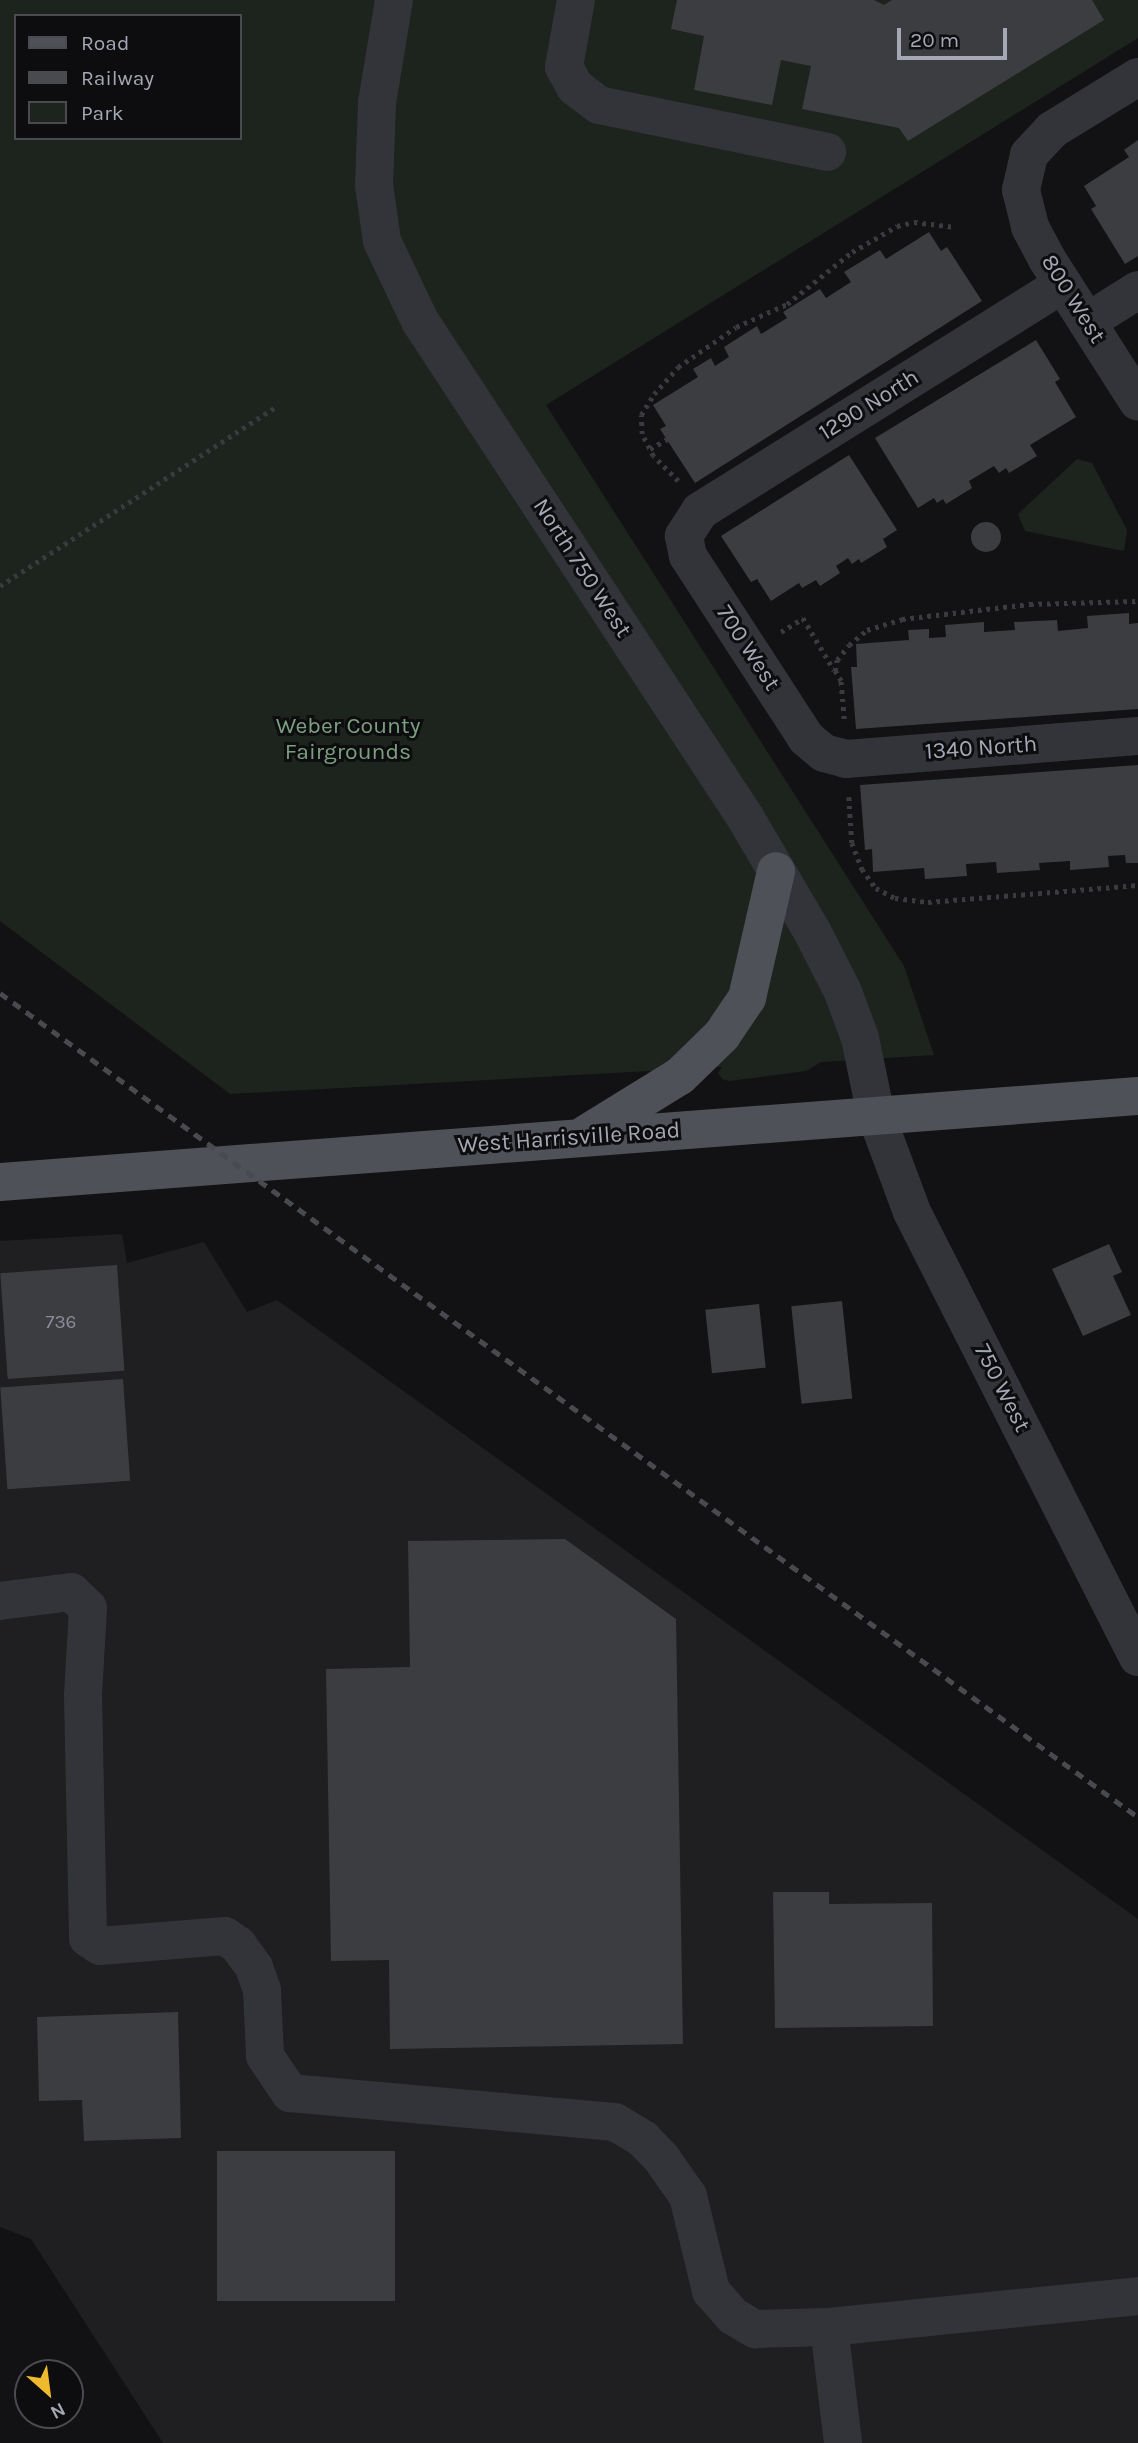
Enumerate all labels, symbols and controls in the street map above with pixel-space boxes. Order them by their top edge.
legend [14,14,242,140]
scale bar [900,14,1010,58]
text: 20 m [910,28,959,52]
text: Road [81,31,129,55]
text: Railway [81,66,154,90]
text: Park [81,101,124,125]
street label: 800 West [1035,250,1111,348]
street label: 1290 North [814,363,924,447]
street label: North 750 West [527,493,637,643]
street label: 700 West [710,600,786,696]
park label: Weber County Fairgrounds [276,712,420,766]
street label: 1340 North [924,730,1038,766]
street label: West Harrisville Road [457,1116,681,1160]
house number: 736 [45,1312,77,1334]
street label: 750 West [968,1339,1036,1437]
north arrow [14,2359,84,2429]
text: N [47,2398,69,2424]

